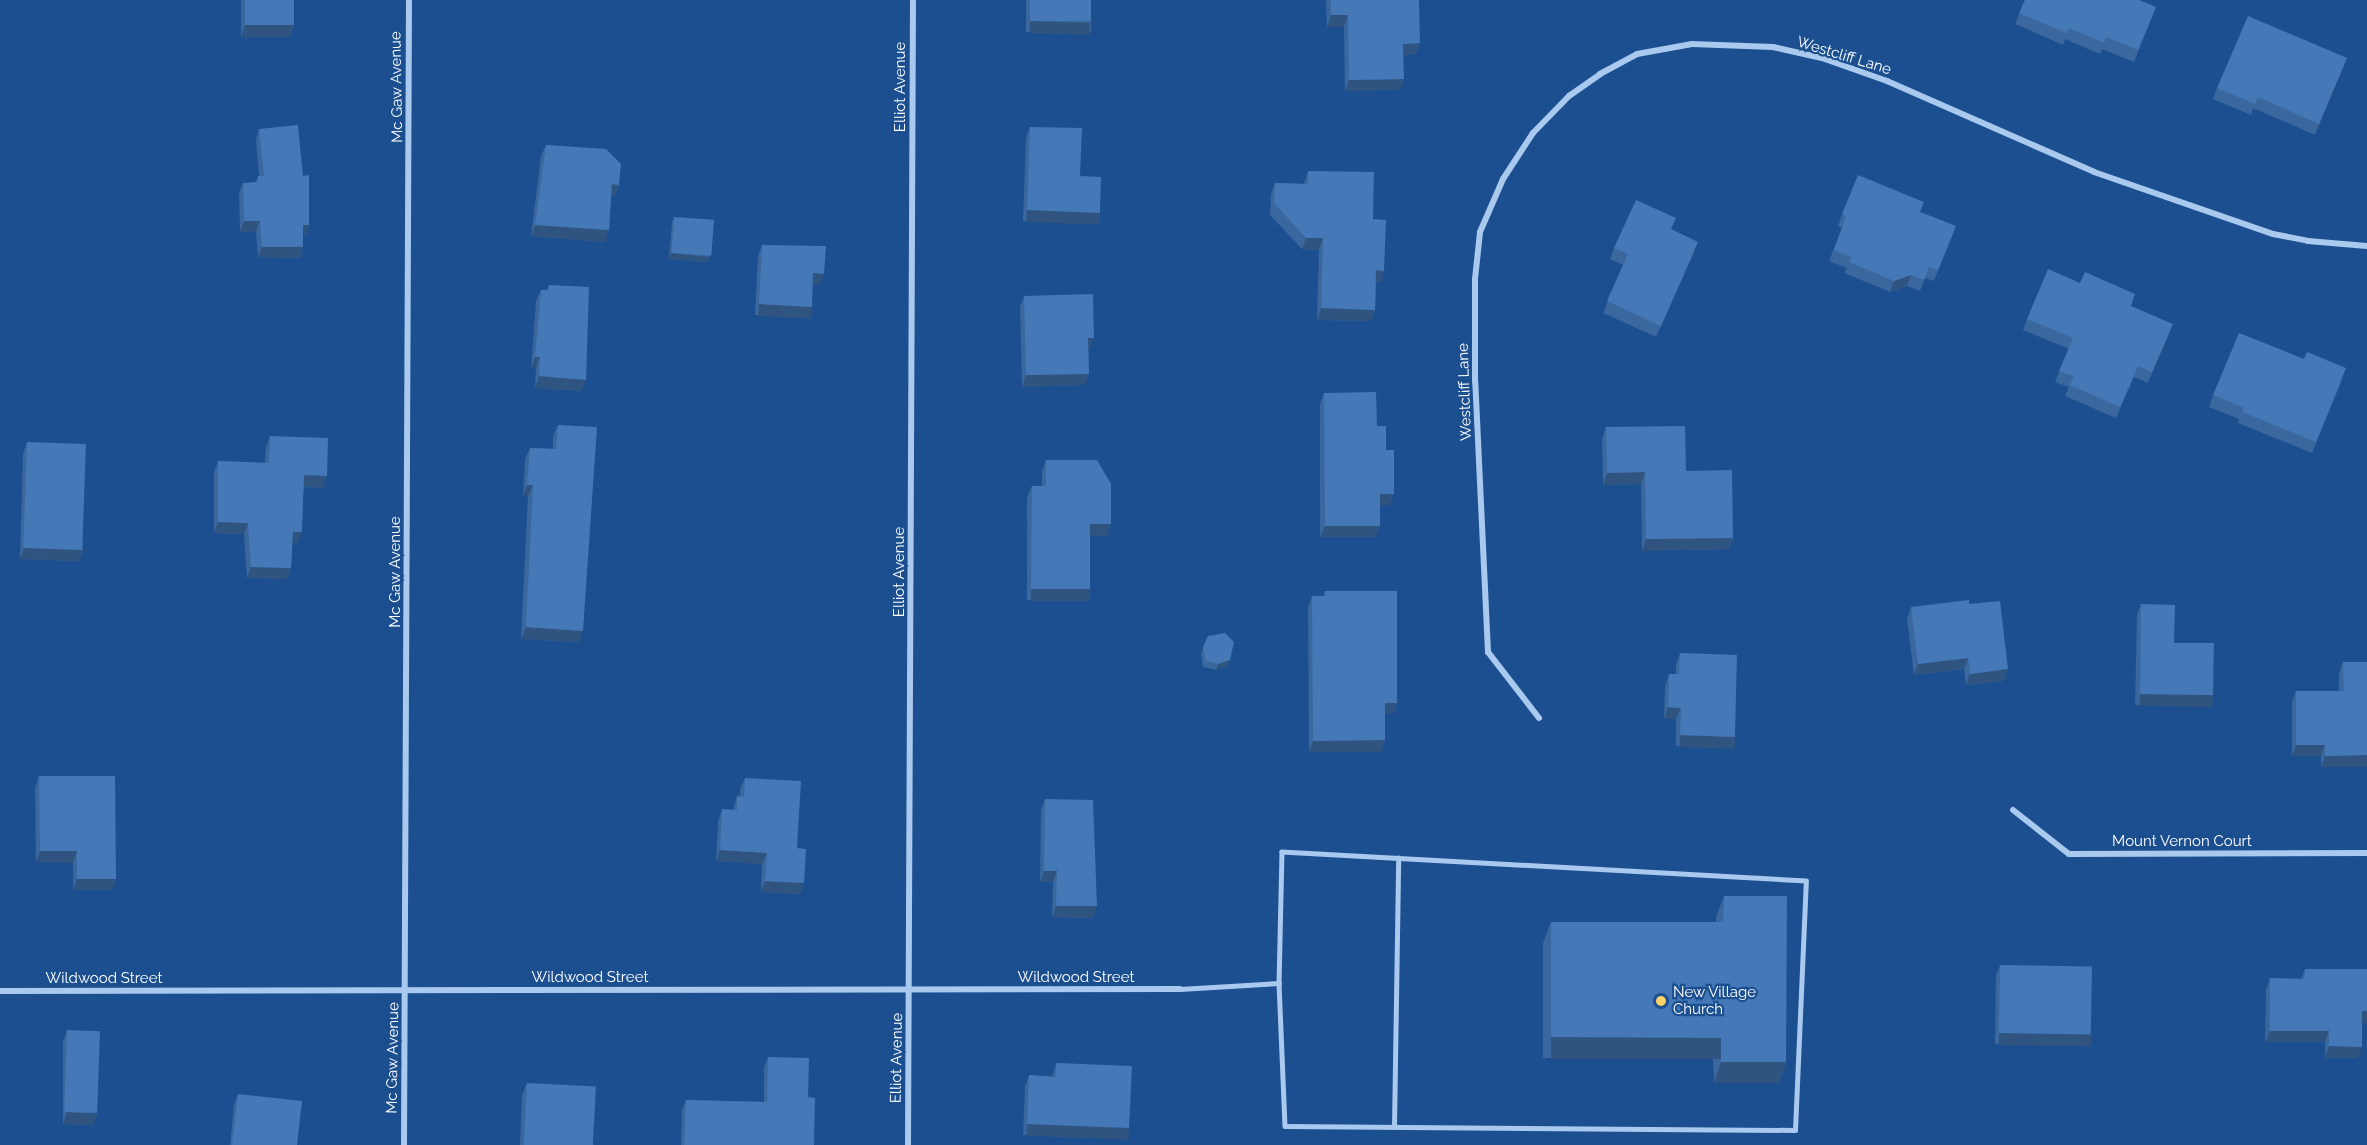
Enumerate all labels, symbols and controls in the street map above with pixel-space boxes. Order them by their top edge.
street label: Mc Gaw Avenue [387,31,407,143]
street label: Westcliff Lane [1794,33,1894,79]
street label: Elliot Avenue [892,42,910,132]
street label: Westcliff Lane [1454,343,1476,441]
street label: Mc Gaw Avenue [387,516,405,628]
street label: Elliot Avenue [891,527,909,617]
street label: Mount Vernon Court [2112,833,2252,851]
street label: Wildwood Street [532,969,648,987]
street label: Wildwood Street [1018,969,1134,987]
street label: Wildwood Street [46,970,162,988]
place label: New Village Church [1673,983,1757,1018]
marker: New Village Church [1654,994,1668,1008]
street label: Mc Gaw Avenue [383,1002,403,1114]
street label: Elliot Avenue [887,1012,907,1104]

